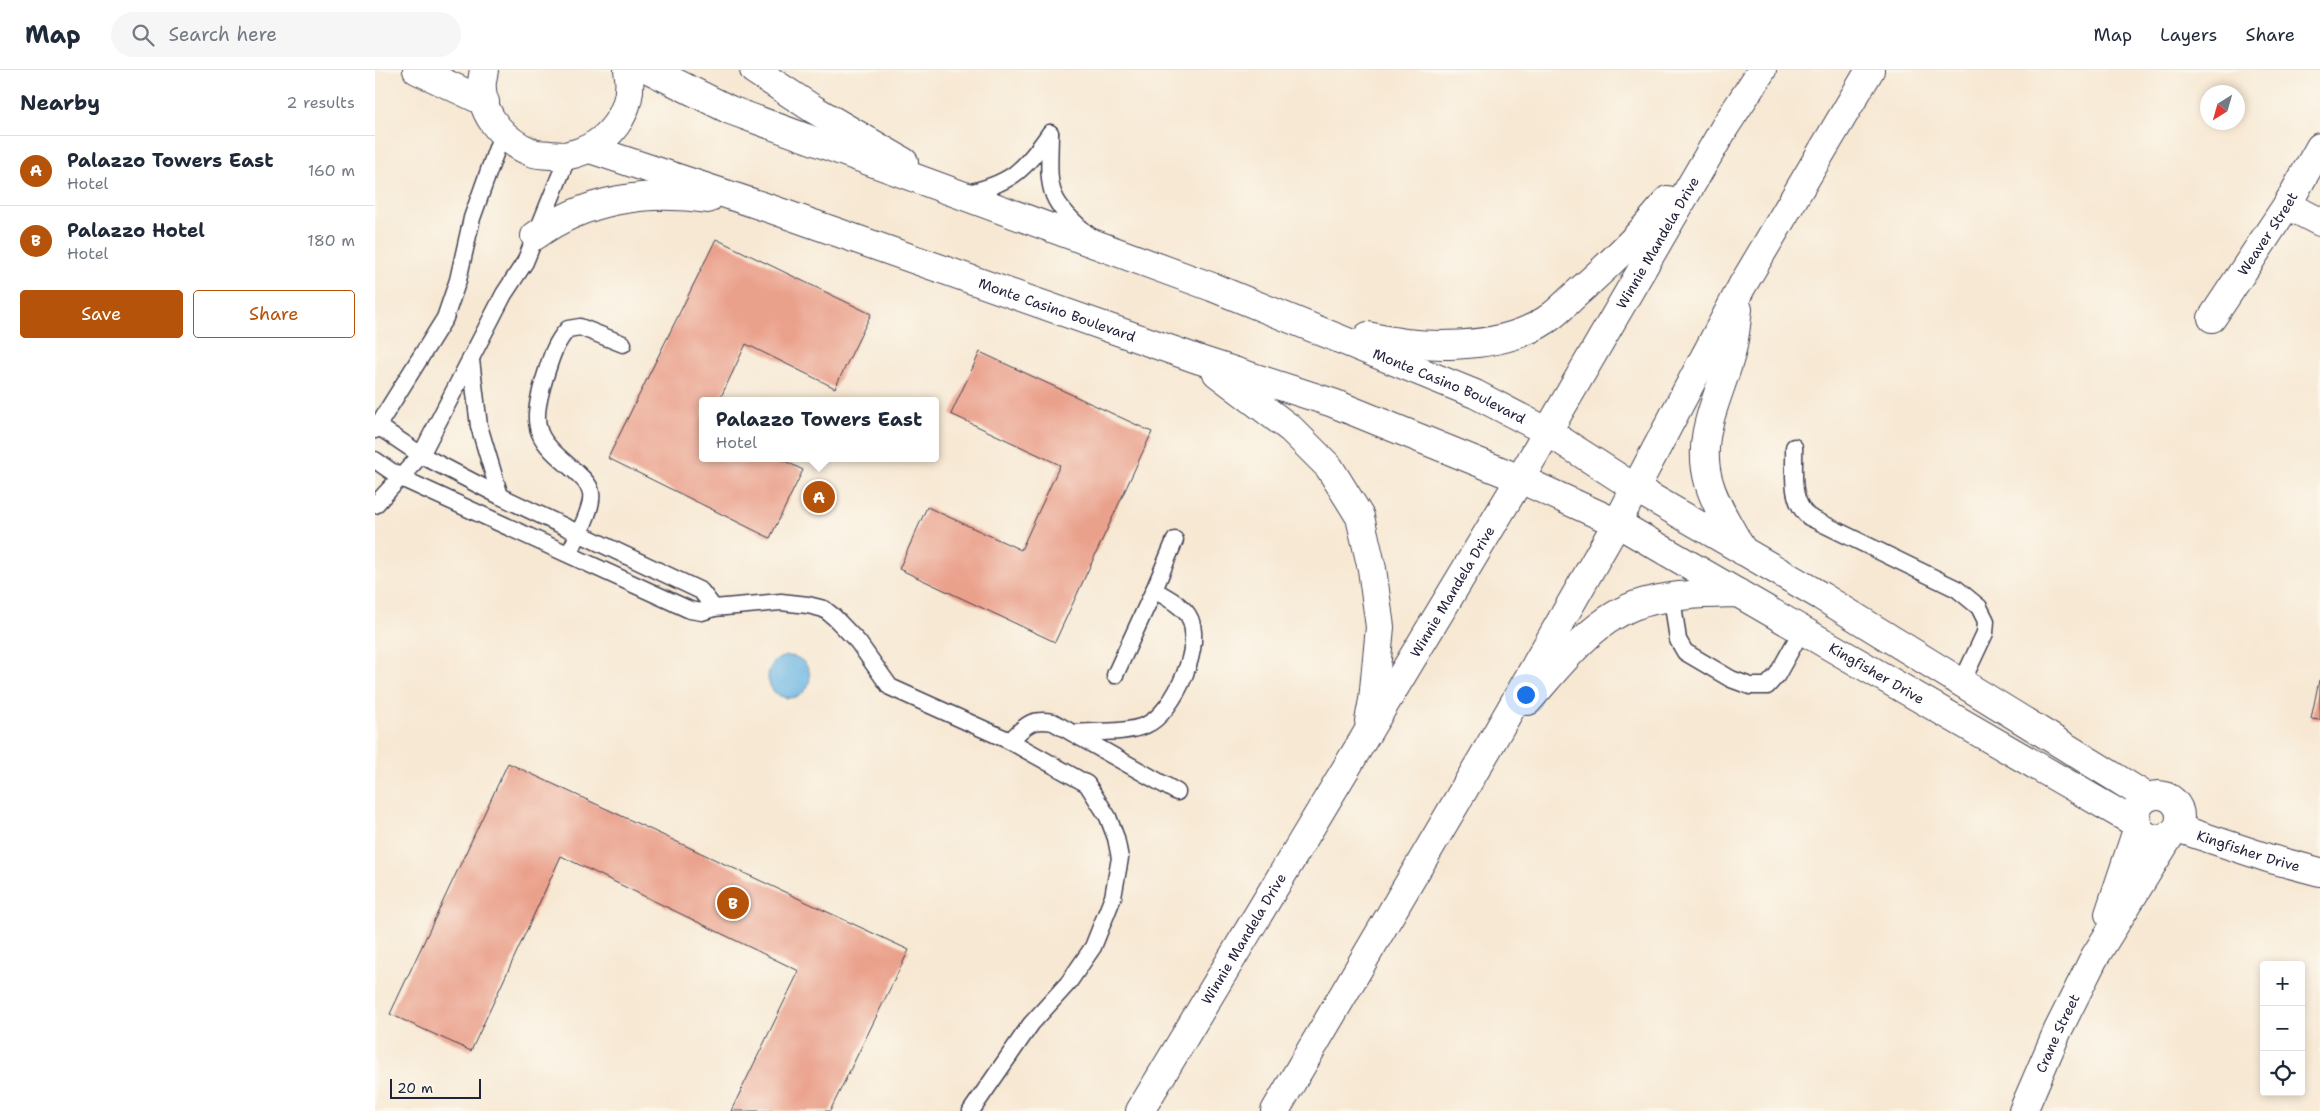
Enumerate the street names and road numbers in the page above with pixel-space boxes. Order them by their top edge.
street label: Winnie Mandela Drive [1612,173,1703,312]
street label: Weaver Street [2234,189,2302,279]
street label: Monte Casino Boulevard [976,274,1138,346]
street label: Monte Casino Boulevard [1370,344,1529,428]
street label: Winnie Mandela Drive [1406,523,1499,661]
street label: Kingfisher Drive [1826,639,1928,708]
street label: Kingfisher Drive [2194,826,2302,875]
street label: Winnie Mandela Drive [1197,870,1290,1008]
street label: Crane Street [2032,991,2084,1076]

